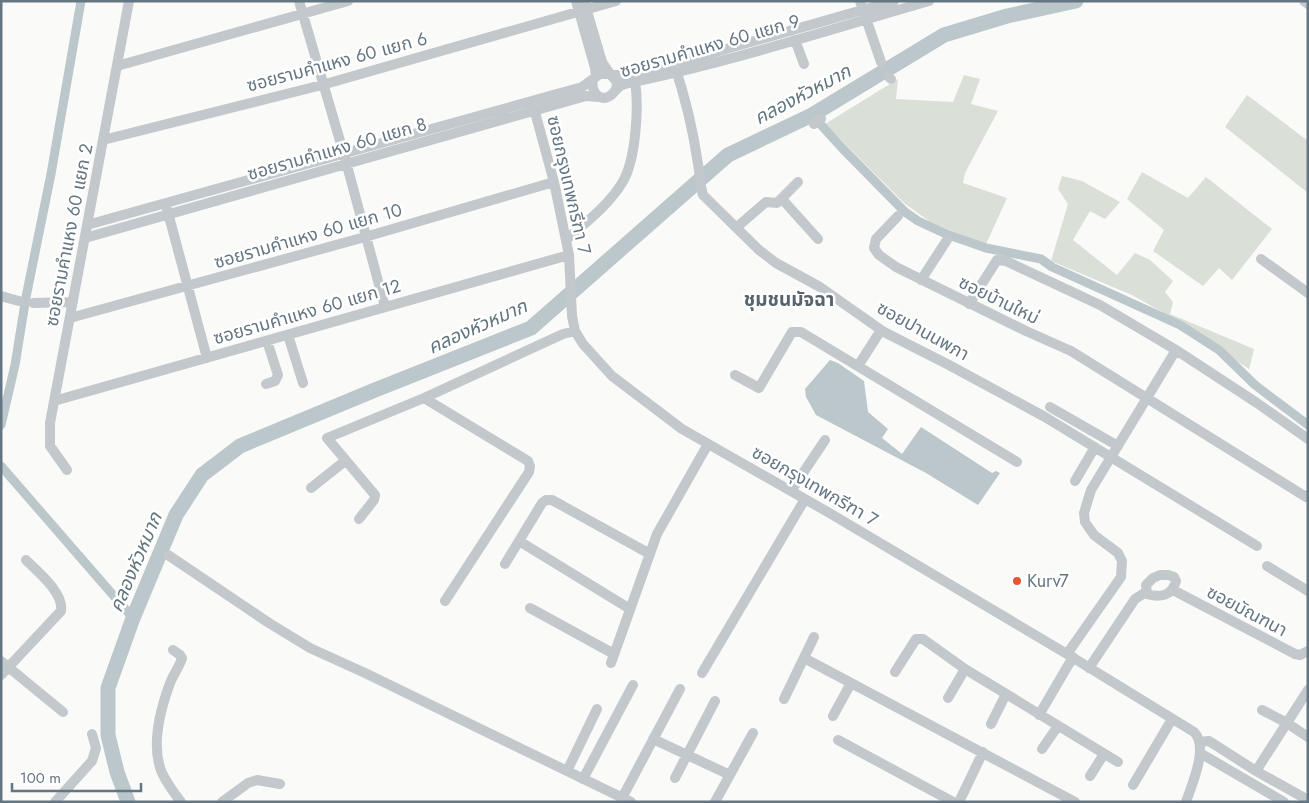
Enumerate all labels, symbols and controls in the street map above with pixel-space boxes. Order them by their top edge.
street label: ซอยรามคำแหง 60 แยก 9 [617,8,803,84]
street label: ซอยรามคำแหง 60 แยก 6 [244,25,430,99]
water label: คลองหัวหมาก [749,57,856,131]
street label: ซอยรามคำแหง 60 แยก 8 [244,111,430,187]
street label: ซอยกรุงเทพกรีฑา 7 [540,113,598,258]
street label: ซอยรามคำแหง 60 แยก 2 [39,141,99,329]
street label: ซอยรามคำแหง 60 แยก 10 [211,197,405,275]
street label: ซอยบ้านใหม่ [954,269,1044,331]
street label: ซอยรามคำแหง 60 แยก 12 [210,273,404,351]
district label: ชุมชนมัจฉา [744,286,834,313]
water label: คลองหัวหมาก [423,292,532,360]
street label: ซอยปานนพภา [872,295,974,367]
street label: ซอยกรุงเทพกรีฑา 7 [747,439,883,533]
water label: คลองหัวหมาก [102,508,169,616]
place label: Kurv7 [1027,568,1069,594]
marker: Kurv7 [1011,575,1023,587]
street label: ซอยมัณฑนา [1202,579,1292,643]
scale bar [12,760,141,792]
text: 100 m [20,767,61,789]

